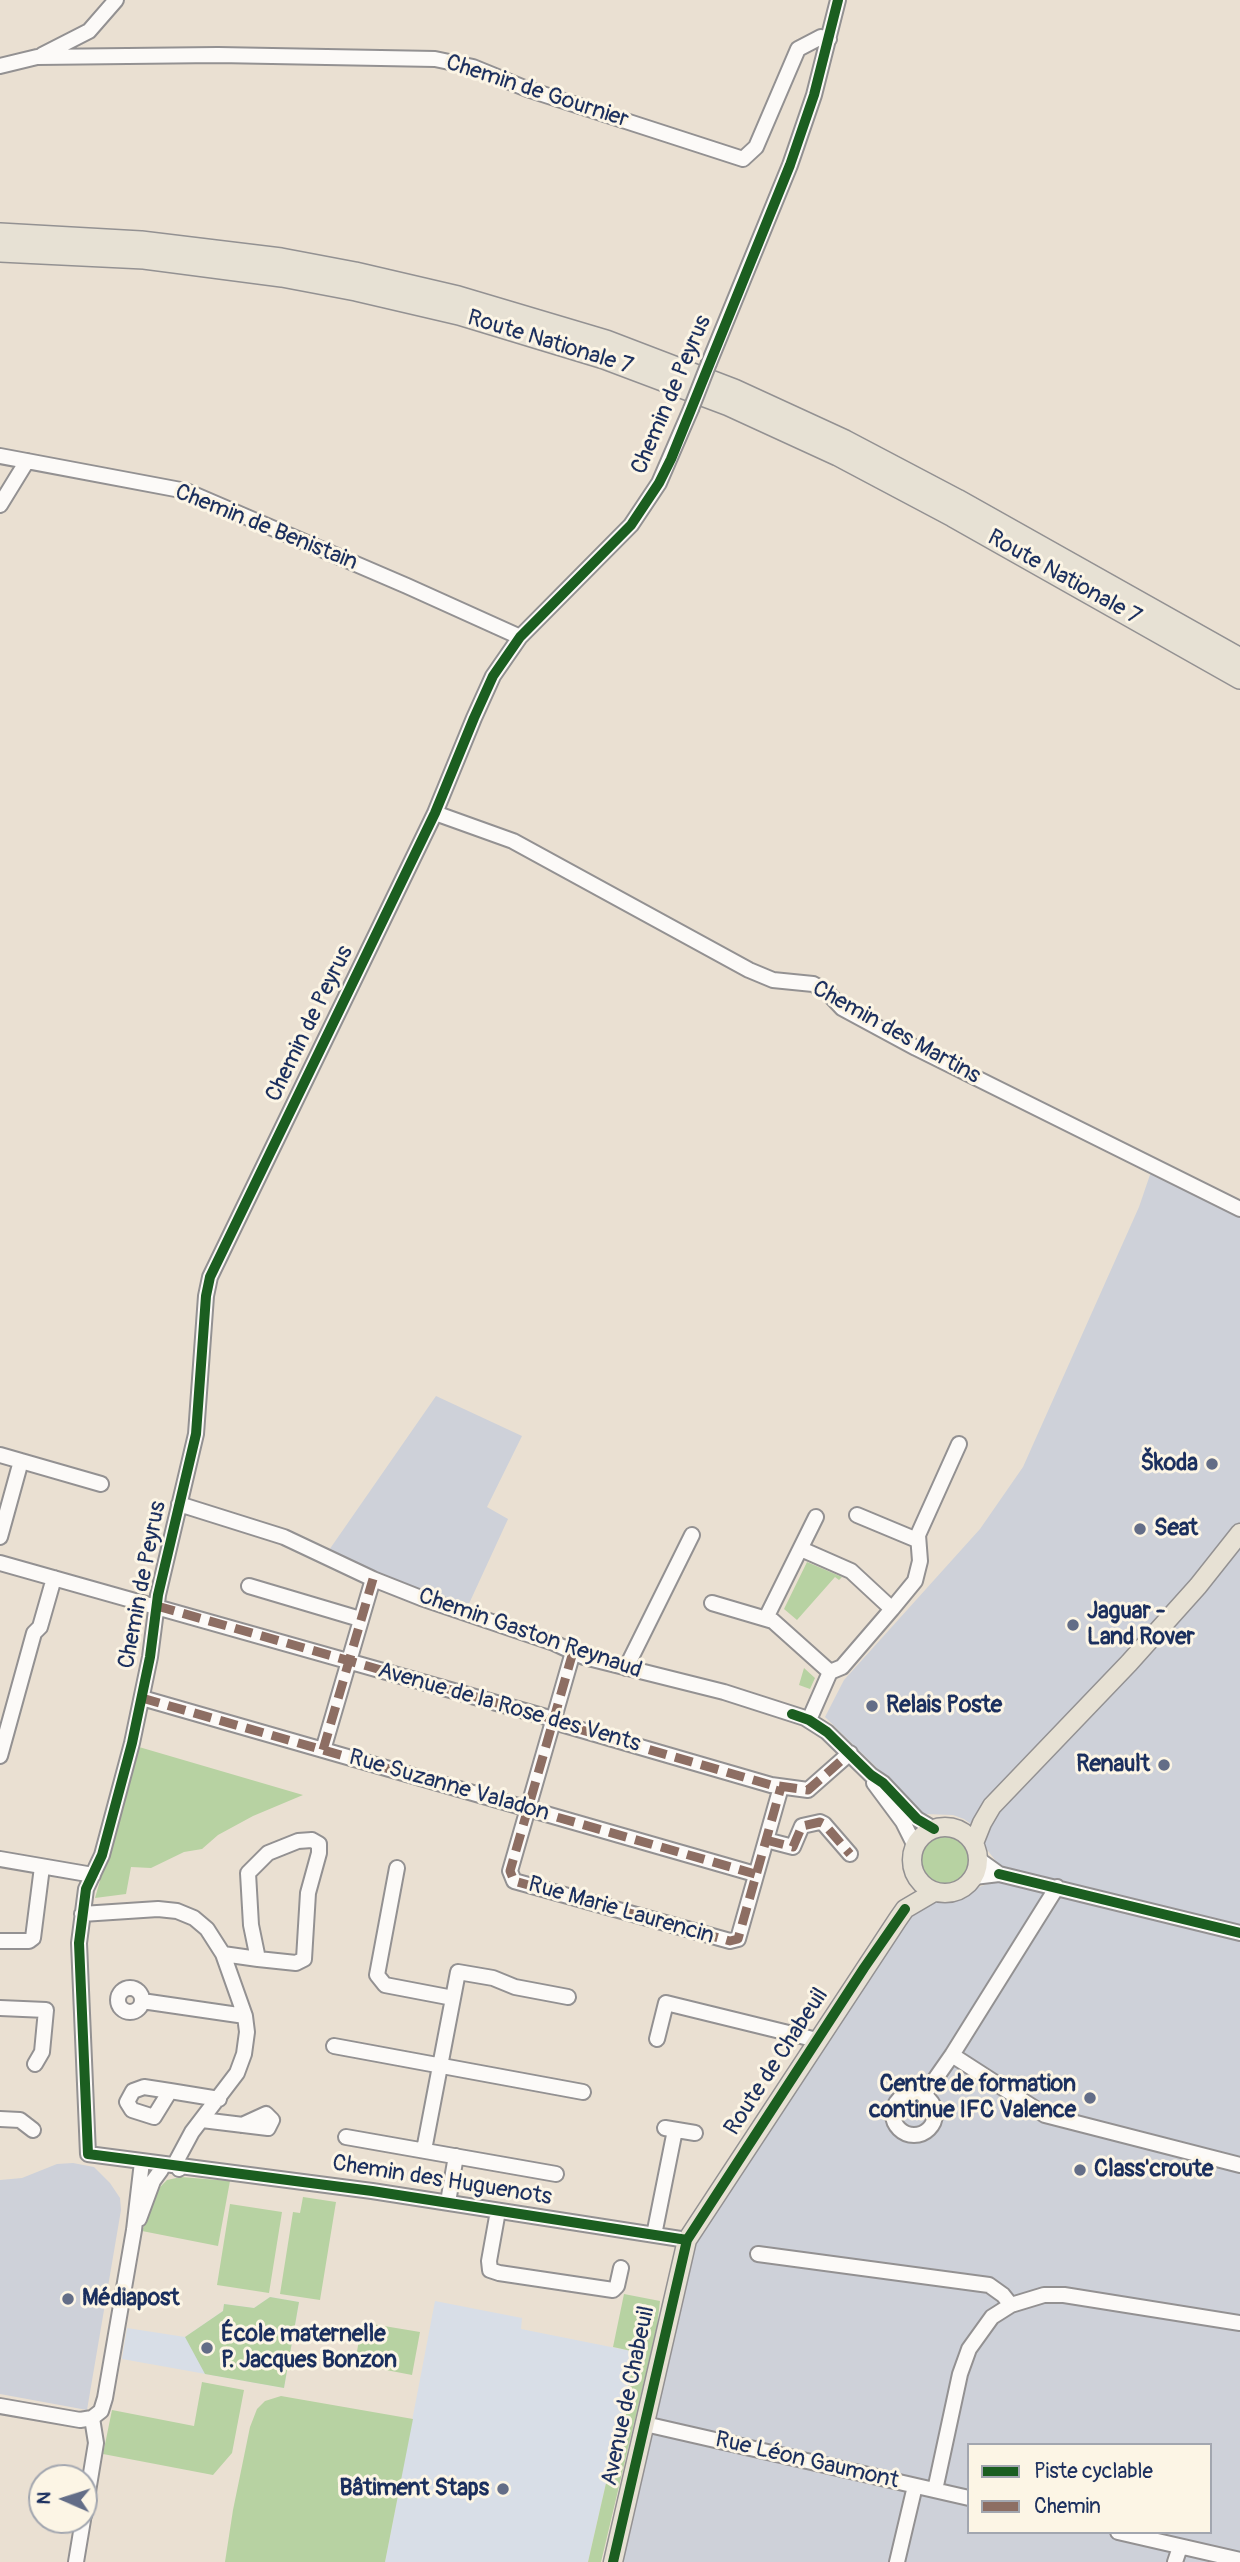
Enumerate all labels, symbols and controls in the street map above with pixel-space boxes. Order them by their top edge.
street label: Chemin de Gournier [442,49,632,135]
street label: Route Nationale 7 [464,305,636,381]
street label: Chemin de Peyrus [626,311,718,479]
street label: Chemin de Benistain [171,479,361,577]
street label: Route Nationale 7 [982,524,1146,632]
street label: Chemin de Peyrus [260,941,360,1107]
street label: Chemin des Martins [807,975,985,1091]
place label: Škoda [1140,1450,1198,1478]
marker: Škoda [1204,1456,1220,1472]
street label: Chemin de Peyrus [113,1499,173,1671]
place label: Seat [1154,1515,1198,1543]
marker: Seat [1132,1521,1148,1537]
street label: Chemin Gaston Reynaud [415,1583,645,1685]
place label: Jaguar - Land Rover [1087,1598,1195,1652]
marker: Jaguar - Land Rover [1065,1617,1081,1633]
street label: Avenue de la Rose des Vents [374,1657,644,1759]
place label: Relais Poste [886,1692,1002,1720]
marker: Relais Poste [864,1698,880,1714]
street label: Rue Suzanne Valadon [346,1744,552,1828]
place label: Renault [1076,1751,1150,1779]
marker: Renault [1156,1757,1172,1773]
street label: Rue Marie Laurencin [525,1871,717,1951]
street label: Route de Chabeuil [719,1983,835,2141]
place label: Centre de formation continue IFC Valence [869,2071,1076,2125]
marker: Centre de formation continue IFC Valence [1082,2090,1098,2106]
street label: Chemin des Huguenots [330,2150,554,2212]
place label: Class'croute [1094,2156,1213,2184]
marker: Class'croute [1072,2162,1088,2178]
place label: Médiapost [82,2285,180,2313]
marker: Médiapost [60,2291,76,2307]
street label: Avenue de Chabeuil [596,2304,662,2488]
place label: École maternelle P. Jacques Bonzon [221,2321,397,2375]
marker: École maternelle P. Jacques Bonzon [199,2340,215,2356]
street label: Rue Léon Gaumont [713,2426,901,2496]
legend [967,2443,1212,2534]
text: Piste cyclable [1034,2458,1153,2485]
north arrow [28,2464,98,2534]
place label: Bâtiment Staps [340,2475,489,2503]
marker: Bâtiment Staps [495,2481,511,2497]
text: N [32,2491,56,2505]
text: Chemin [1034,2493,1101,2520]

